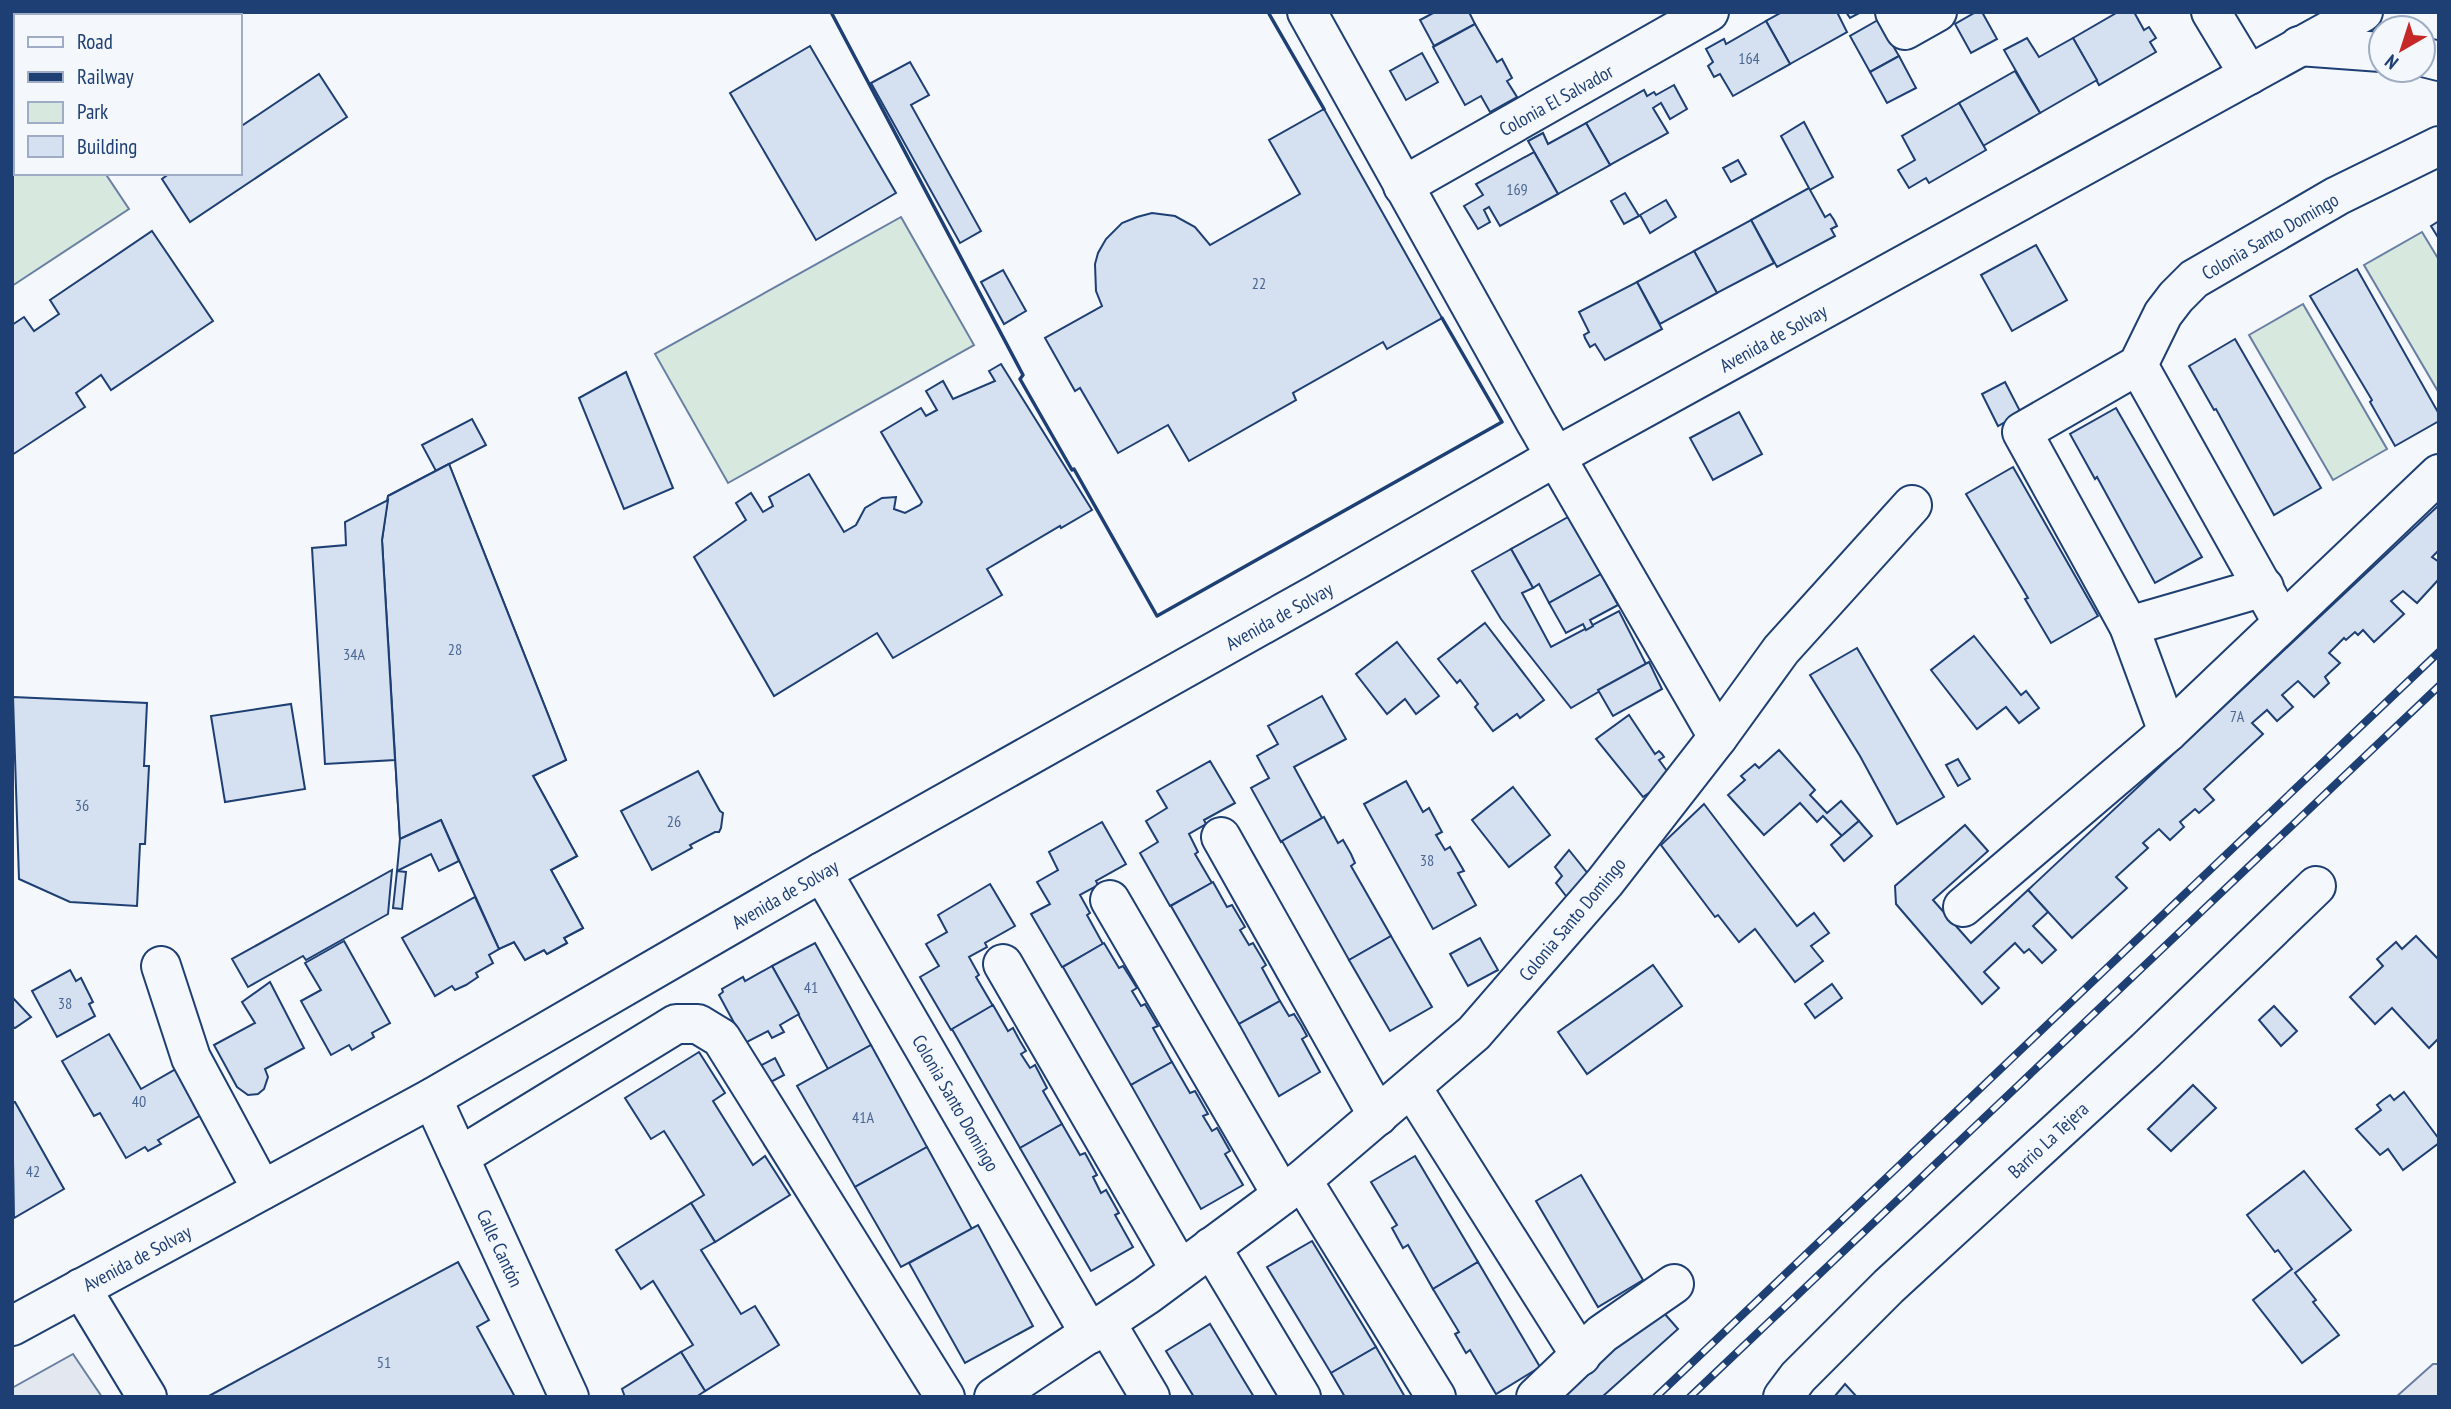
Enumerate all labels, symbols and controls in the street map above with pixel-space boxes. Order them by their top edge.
legend [14,14,242,175]
north arrow [2367,14,2437,84]
text: Road [77,28,113,55]
house number: 164 [1738,48,1760,68]
text: N [2380,50,2403,75]
street label: Colonia El Salvador [1495,58,1618,141]
text: Railway [77,63,134,90]
text: Park [77,98,108,125]
text: Building [77,133,137,160]
house number: 169 [1506,179,1528,199]
street label: Colonia Santo Domingo [2197,187,2343,285]
house number: 22 [1252,273,1266,293]
street label: Avenida de Solvay [1715,298,1832,377]
street label: Avenida de Solvay [1221,576,1338,655]
house number: 28 [448,639,462,659]
house number: 34A [343,644,365,664]
house number: 7A [2230,706,2245,726]
house number: 36 [75,795,89,815]
house number: 26 [667,811,681,831]
house number: 38 [1420,850,1434,870]
street label: Colonia Santo Domingo [1513,852,1631,986]
street label: Avenida de Solvay [728,853,843,934]
house number: 41 [804,977,818,997]
house number: 38 [58,993,72,1013]
street label: Colonia Santo Domingo [907,1030,1005,1176]
house number: 40 [132,1091,146,1111]
street label: Barrio La Tejera [2003,1097,2093,1183]
house number: 41A [852,1107,874,1127]
house number: 42 [26,1161,40,1181]
street label: Calle Cantón [472,1205,528,1291]
street label: Avenida de Solvay [79,1219,196,1297]
house number: 51 [377,1352,391,1372]

